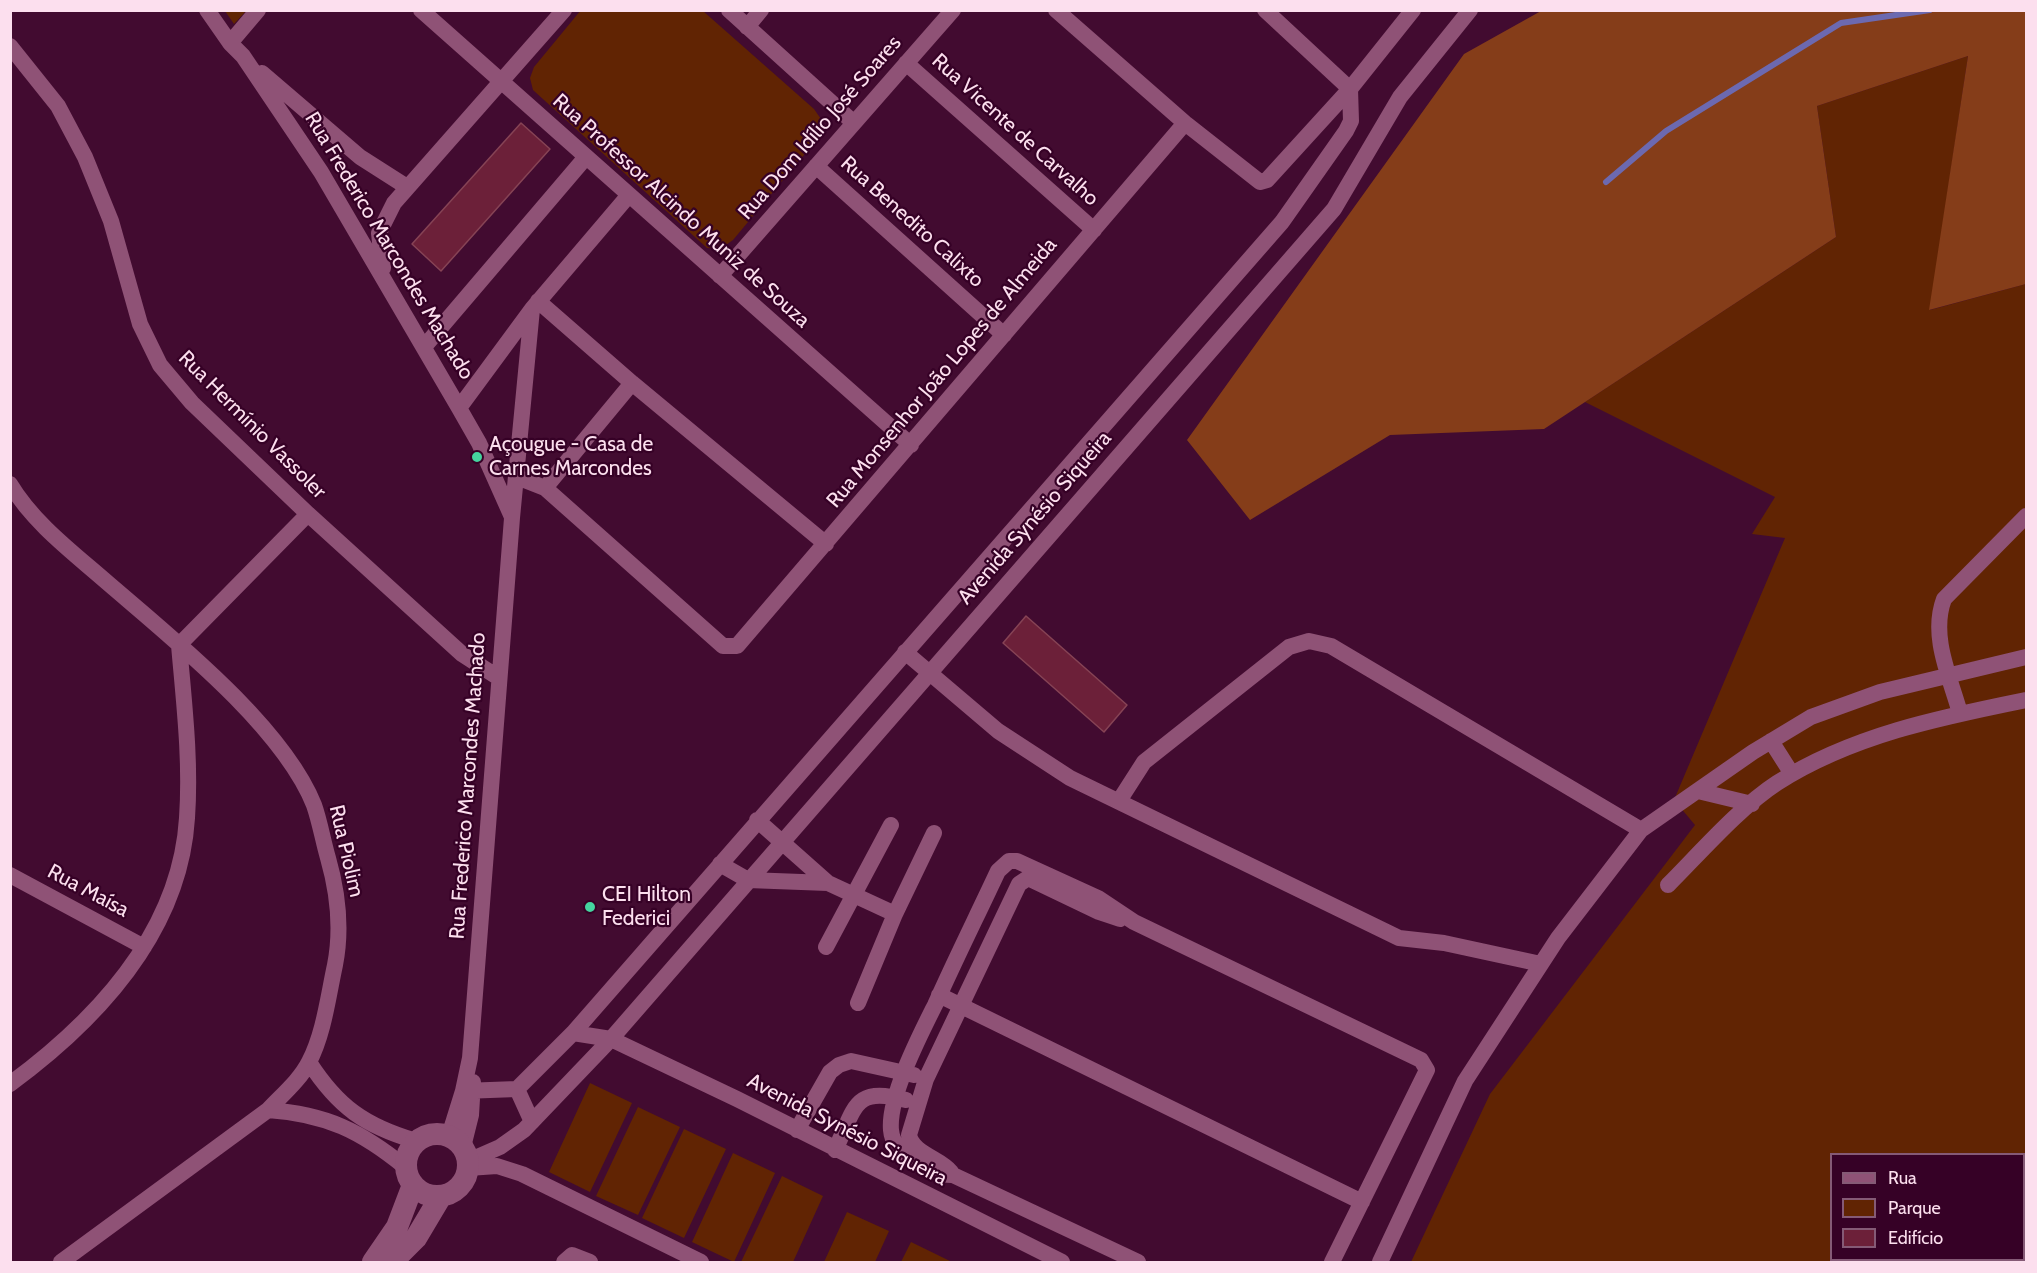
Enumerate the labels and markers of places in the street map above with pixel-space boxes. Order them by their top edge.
place label: Açougue - Casa de Carnes Marcondes [489,432,653,482]
marker: Açougue - Casa de Carnes Marcondes [470,450,484,464]
place label: CEI Hilton Federici [602,882,691,932]
marker: CEI Hilton Federici [583,900,597,914]

